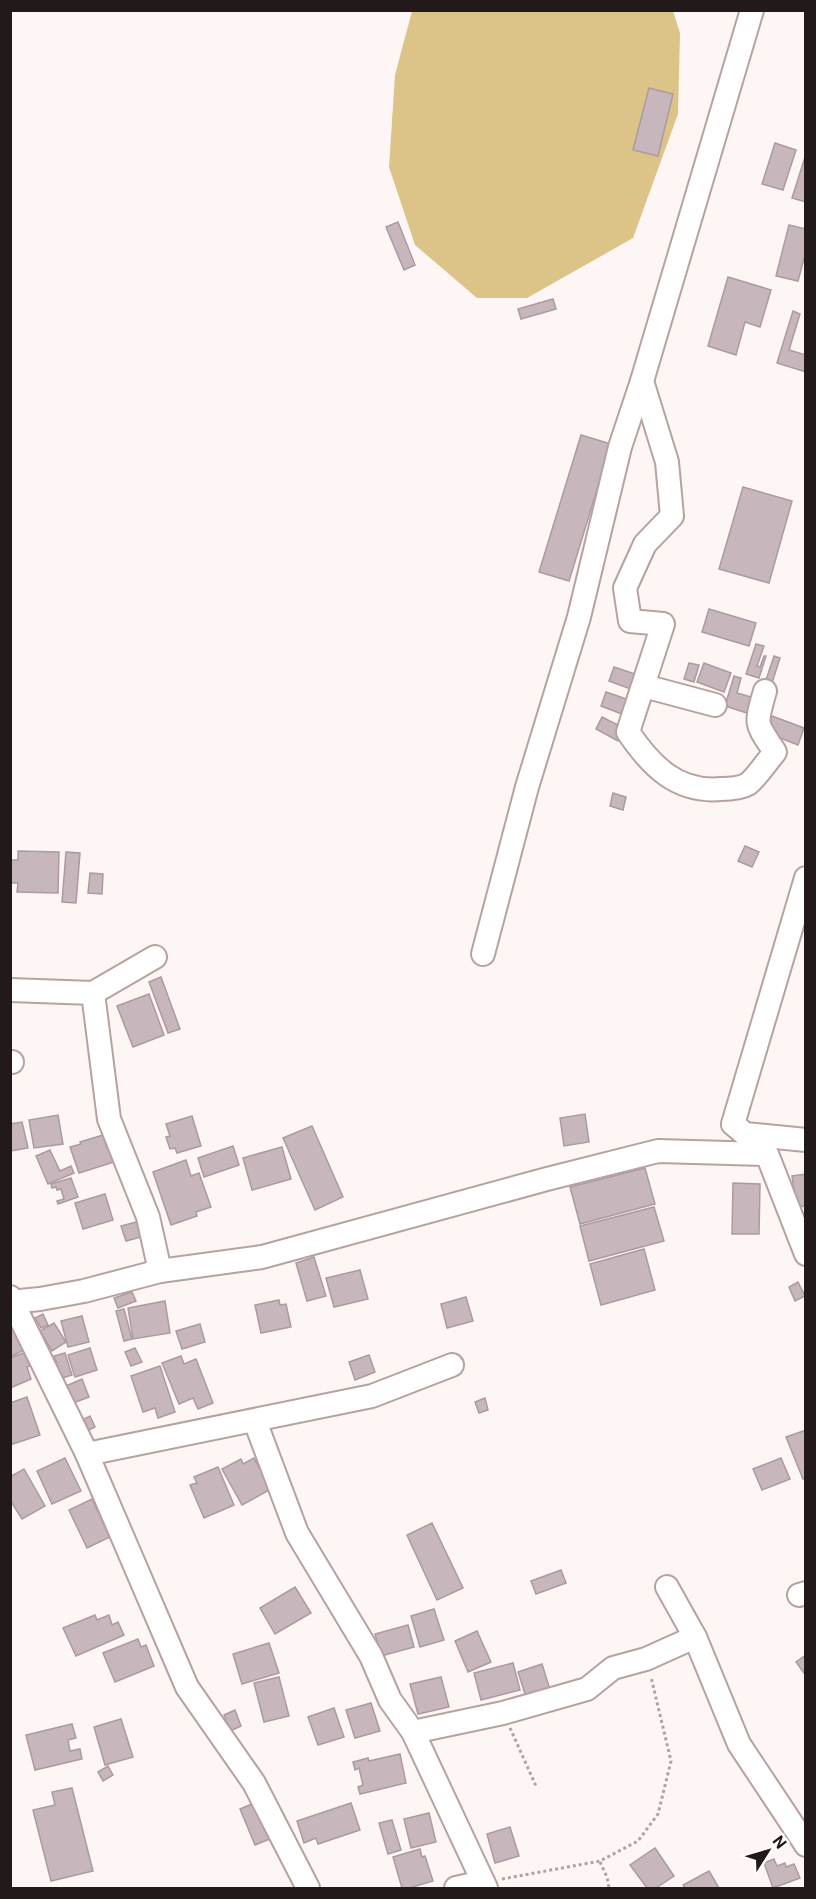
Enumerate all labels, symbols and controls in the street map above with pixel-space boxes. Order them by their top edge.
north arrow [738,1821,798,1881]
text: N [769,1832,791,1853]

